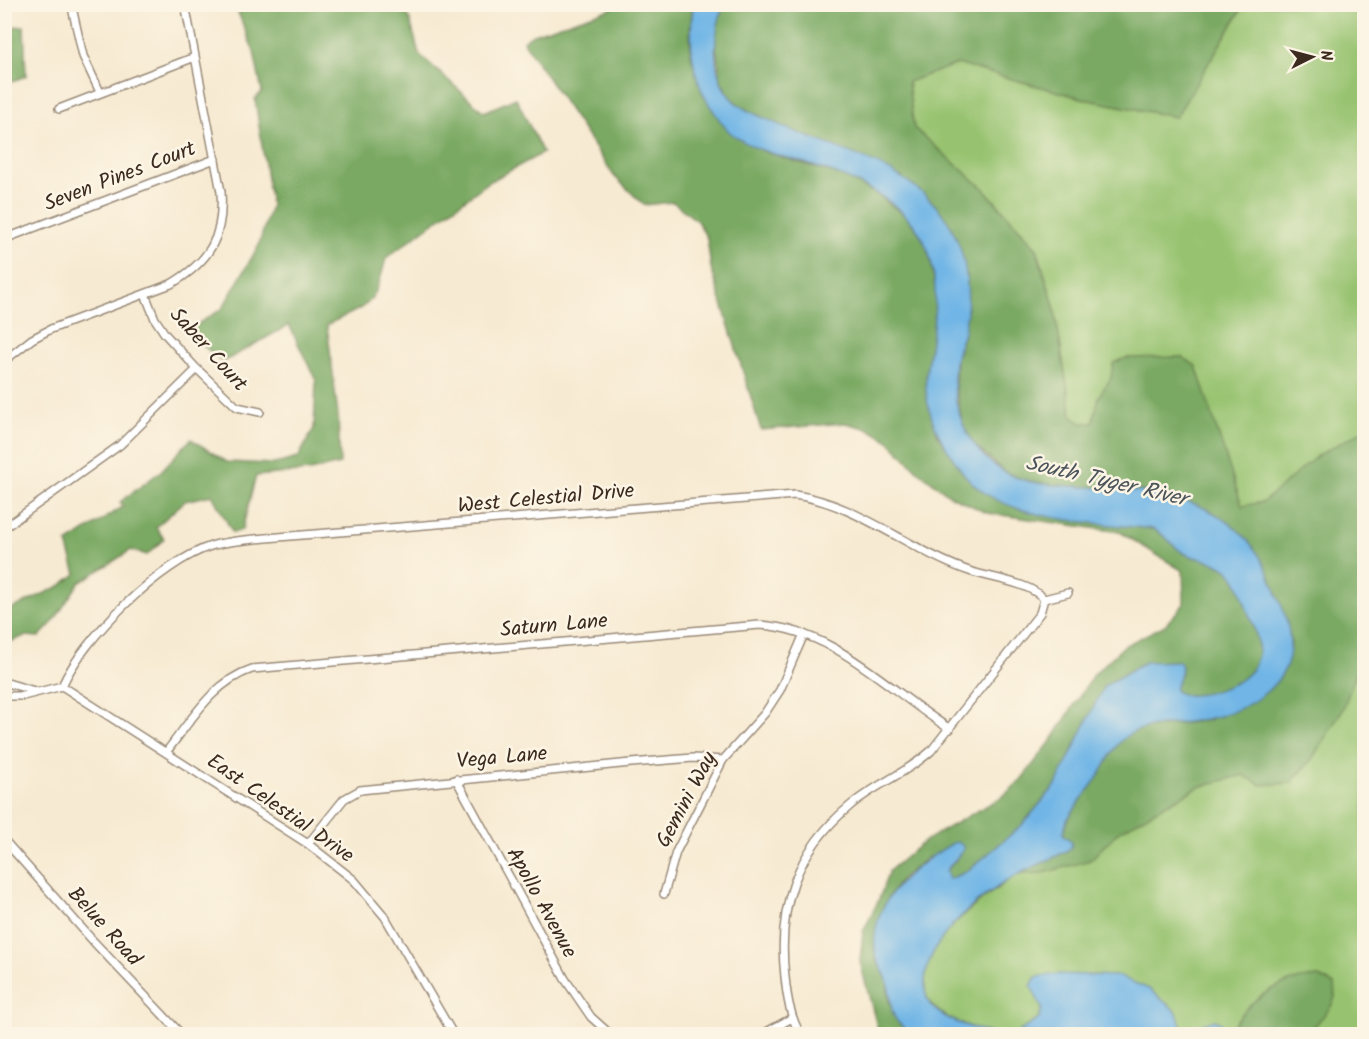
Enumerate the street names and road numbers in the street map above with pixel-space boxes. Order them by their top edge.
street label: Seven Pines Court [39,133,202,221]
street label: Saber Court [161,300,256,400]
street label: West Celestial Drive [456,475,636,523]
street label: Saturn Lane [499,605,610,647]
street label: Vega Lane [455,738,549,778]
street label: East Celestial Drive [199,746,361,873]
street label: Gemini Way [648,746,726,854]
street label: Apollo Avenue [497,841,585,965]
street label: Belue Road [59,880,149,975]

